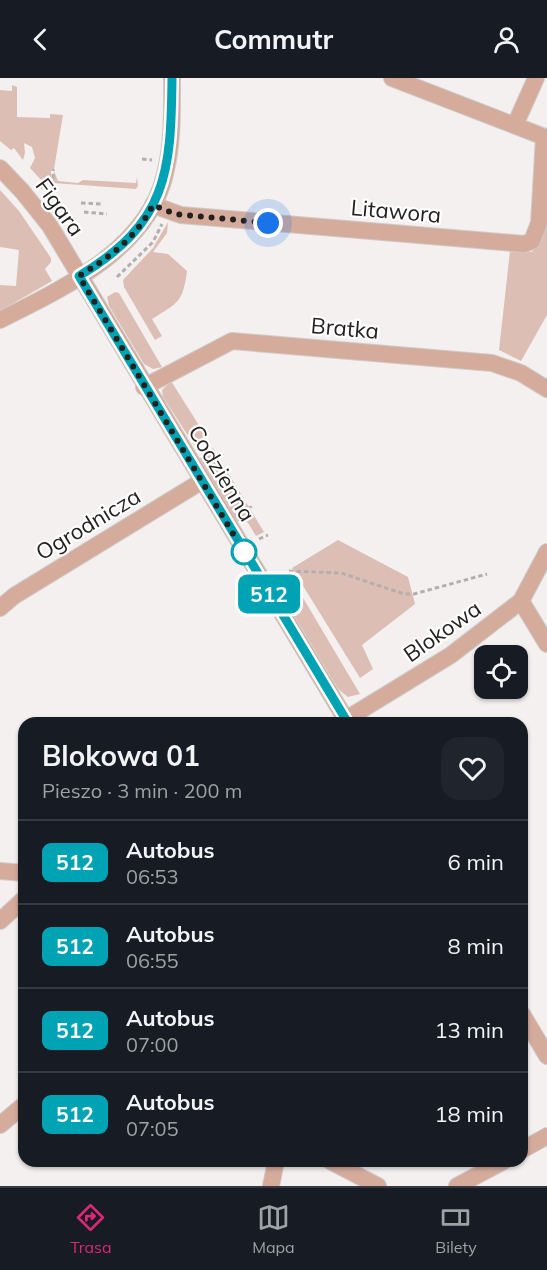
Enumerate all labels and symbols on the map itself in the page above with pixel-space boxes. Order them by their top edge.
street label: Figara [30,172,90,242]
street label: Litawora [350,193,442,229]
your location [253,208,283,238]
street label: Bratka [310,311,380,345]
street label: Codzienna [182,420,262,526]
street label: Ogrodnicza [30,482,146,566]
unlabelled marker [231,539,257,565]
line badge: 512 [234,574,304,614]
street label: Blokowa [398,594,486,668]

